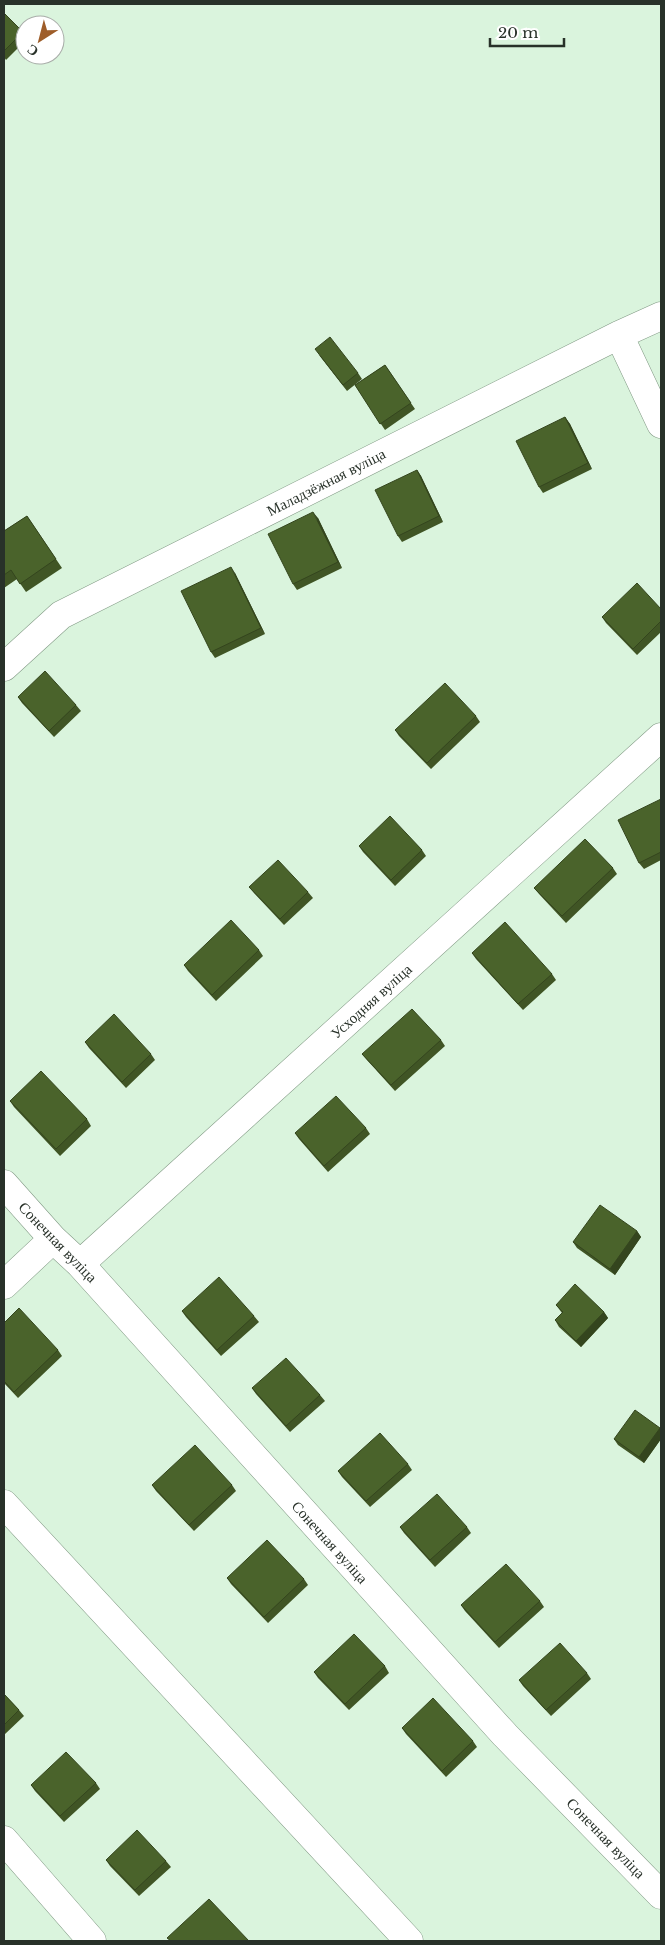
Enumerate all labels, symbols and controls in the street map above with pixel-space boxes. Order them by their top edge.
north arrow [15,15,65,65]
scale bar [490,15,564,47]
text: 20 m [498,23,538,42]
text: С [23,40,42,61]
street label: Маладзёжная вуліца [263,444,389,520]
street label: Усходняя вуліца [326,959,416,1042]
street label: Сонечная вуліца [15,1198,102,1287]
street label: Сонечная вуліца [288,1497,372,1588]
street label: Сонечная вуліца [563,1794,650,1883]

